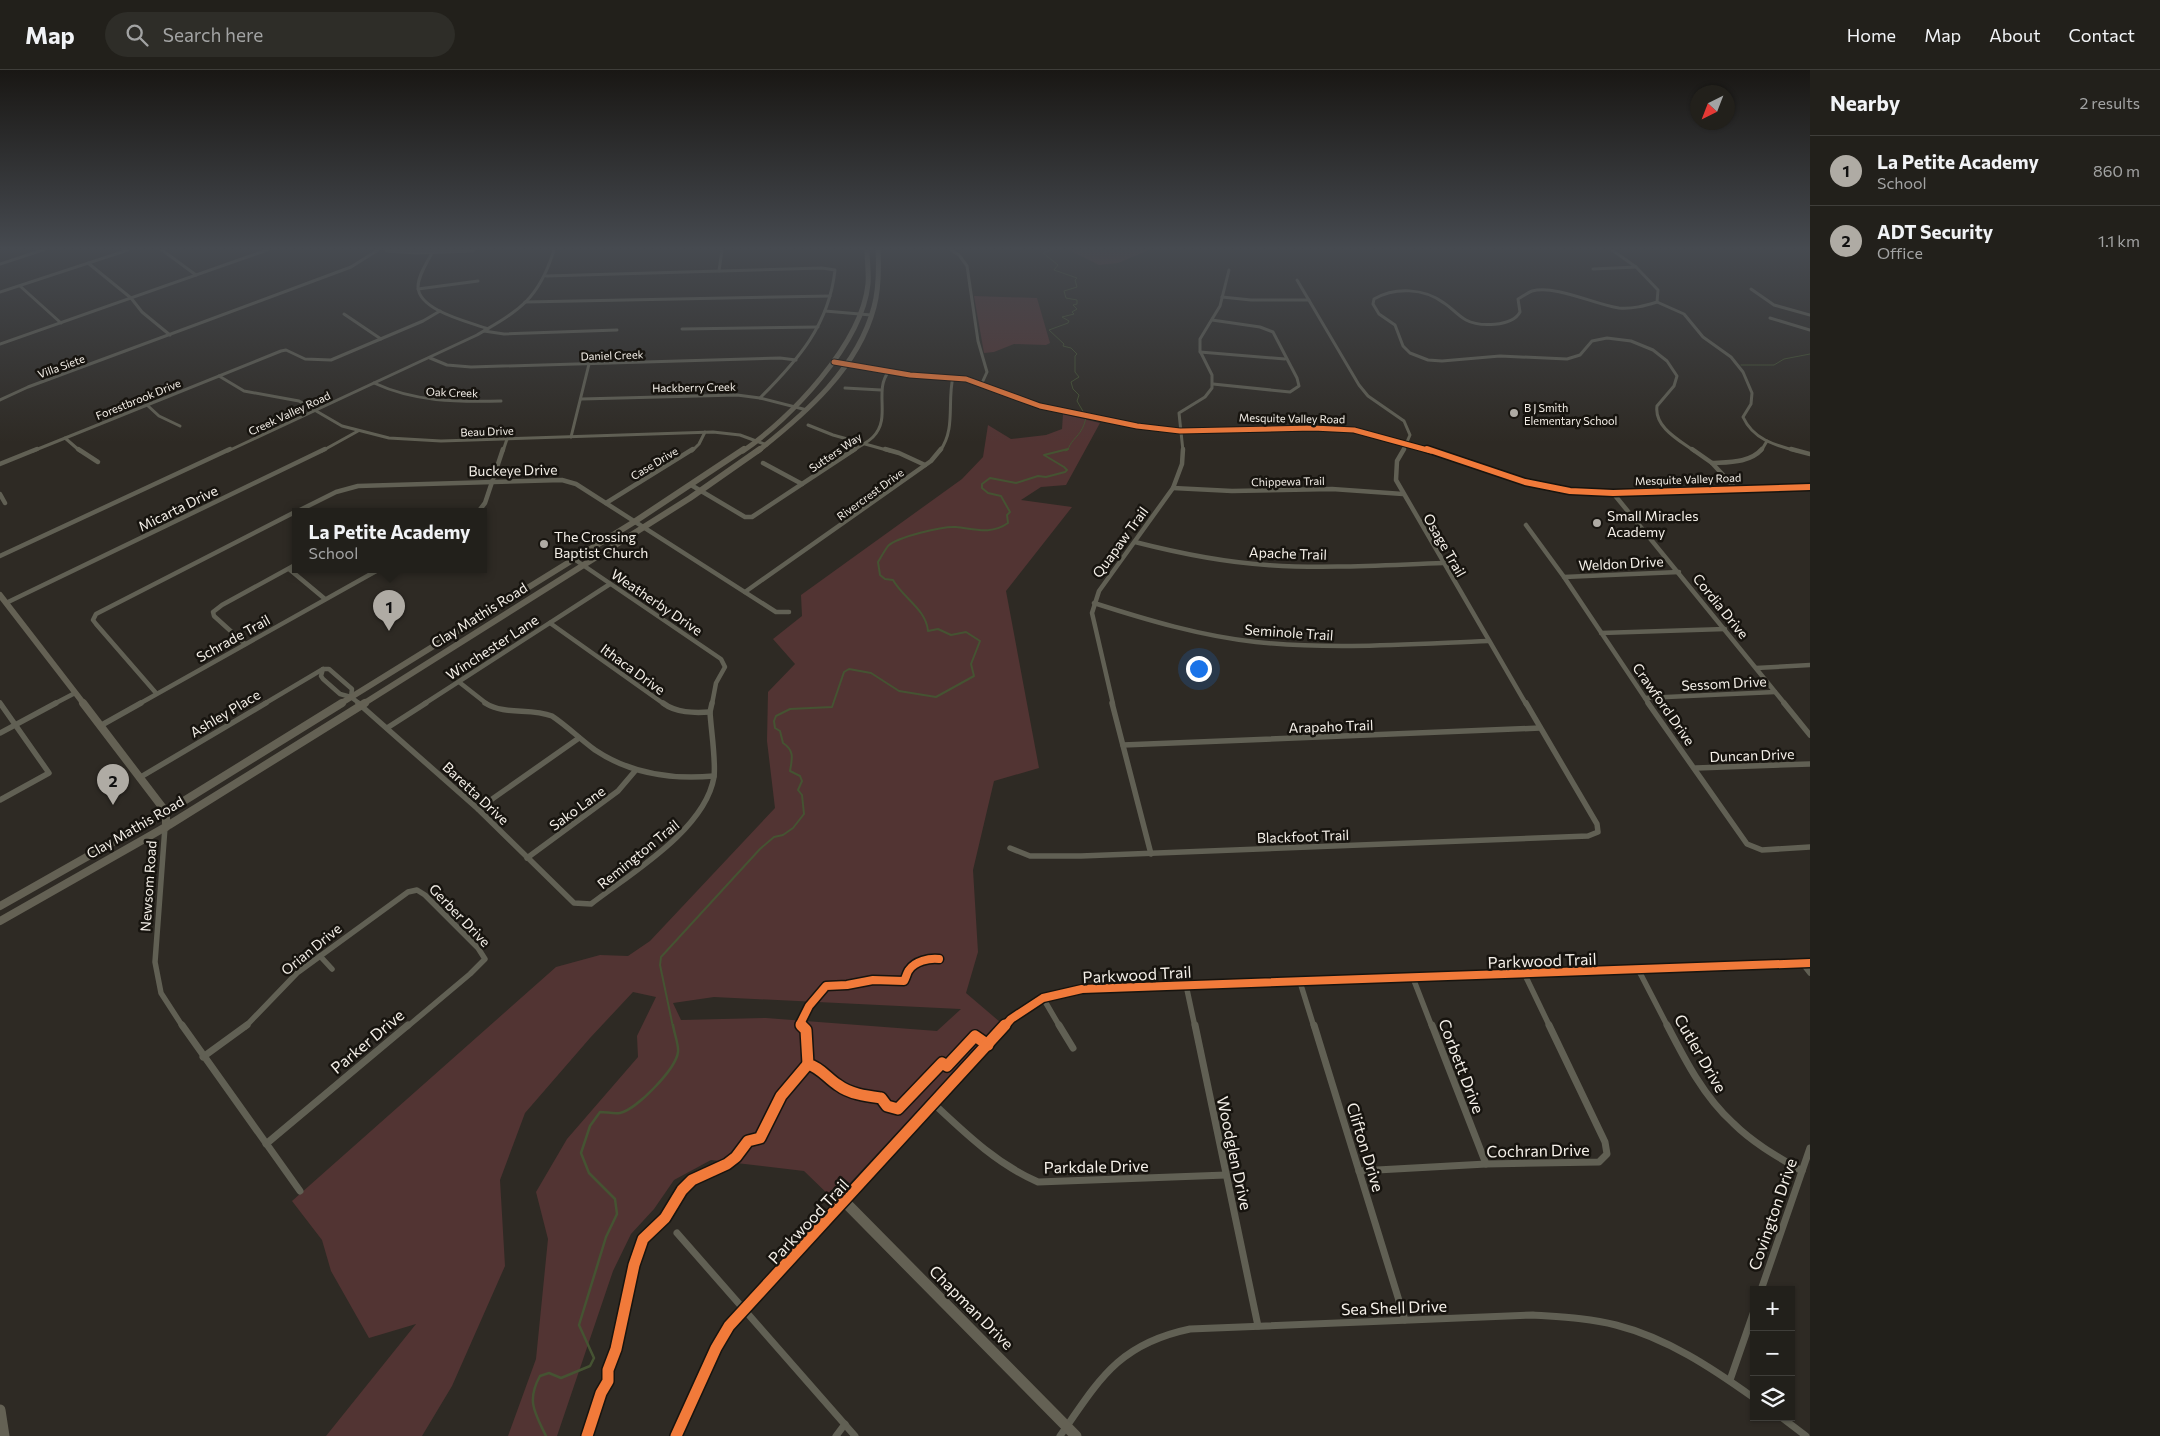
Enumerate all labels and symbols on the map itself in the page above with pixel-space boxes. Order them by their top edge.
north arrow [1690,85,1735,130]
street label: Daniel Creek [580,347,644,363]
street label: Villa Siete [36,351,86,380]
street label: Forestbrook Drive [94,376,183,422]
street label: Hackberry Creek [652,380,736,394]
street label: Oak Creek [426,385,478,399]
street label: Creek Valley Road [246,388,332,438]
place label: B J Smith Elementary School [1524,401,1617,427]
marker: B J Smith Elementary School [1508,407,1520,419]
street label: Mesquite Valley Road [1239,411,1345,425]
street label: Beau Drive [460,424,514,438]
street label: Sutters Way [806,429,864,474]
street label: Case Drive [628,444,680,482]
street label: Buckeye Drive [468,461,558,479]
street label: Rivercrest Drive [834,465,906,523]
street label: Mesquite Valley Road [1635,471,1741,487]
street label: Chippewa Trail [1251,474,1325,488]
street label: Micarta Drive [135,481,221,535]
street label: Quapaw Trail [1089,503,1151,581]
place label: Small Miracles Academy [1607,507,1699,540]
street label: Osage Trail [1420,510,1470,580]
marker: Small Miracles Academy [1591,517,1603,529]
place label: The Crossing Baptist Church [554,528,648,561]
marker: The Crossing Baptist Church [538,538,550,550]
street label: Apache Trail [1249,543,1327,563]
street label: Weldon Drive [1578,552,1664,574]
street label: Weatherby Drive [608,565,706,639]
street label: Cordia Drive [1690,570,1752,642]
street label: Clay Mathis Road [428,579,530,651]
pin: 1 [373,590,405,631]
street label: Schrade Trail [193,611,273,665]
street label: Winchester Lane [443,611,541,683]
street label: Seminole Trail [1244,620,1334,644]
street label: Ithaca Drive [597,640,669,698]
your location [1186,656,1212,682]
street label: Crawford Drive [1629,659,1699,749]
street label: Sessom Drive [1681,672,1767,694]
street label: Ashley Place [187,685,263,741]
street label: Arapaho Trail [1288,716,1374,736]
street label: Duncan Drive [1709,745,1795,765]
street label: Baretta Drive [439,758,513,828]
pin: 2 [97,764,129,805]
street label: Sako Lane [546,782,608,834]
street label: Clay Mathis Road [83,792,187,862]
street label: Remington Trail [594,816,682,892]
street label: Blackfoot Trail [1257,826,1349,846]
street label: Newsom Road [136,840,160,932]
street label: Gerber Drive [426,880,494,950]
street label: Orian Drive [277,920,345,978]
street label: Parkwood Trail [1487,949,1597,971]
street label: Parkwood Trail [1082,962,1192,986]
street label: Parker Drive [327,1005,407,1077]
street label: Cutler Drive [1671,1011,1731,1095]
street label: Corbett Drive [1435,1016,1489,1116]
street label: Woodglen Drive [1214,1094,1256,1212]
street label: Clifton Drive [1343,1100,1389,1194]
street label: Cochran Drive [1486,1140,1590,1160]
street label: Covington Drive [1744,1155,1800,1273]
street label: Parkdale Drive [1043,1156,1149,1176]
street label: Parkwood Trail [764,1175,852,1267]
street label: Chapman Drive [926,1261,1018,1353]
street label: Sea Shell Drive [1341,1296,1447,1318]

